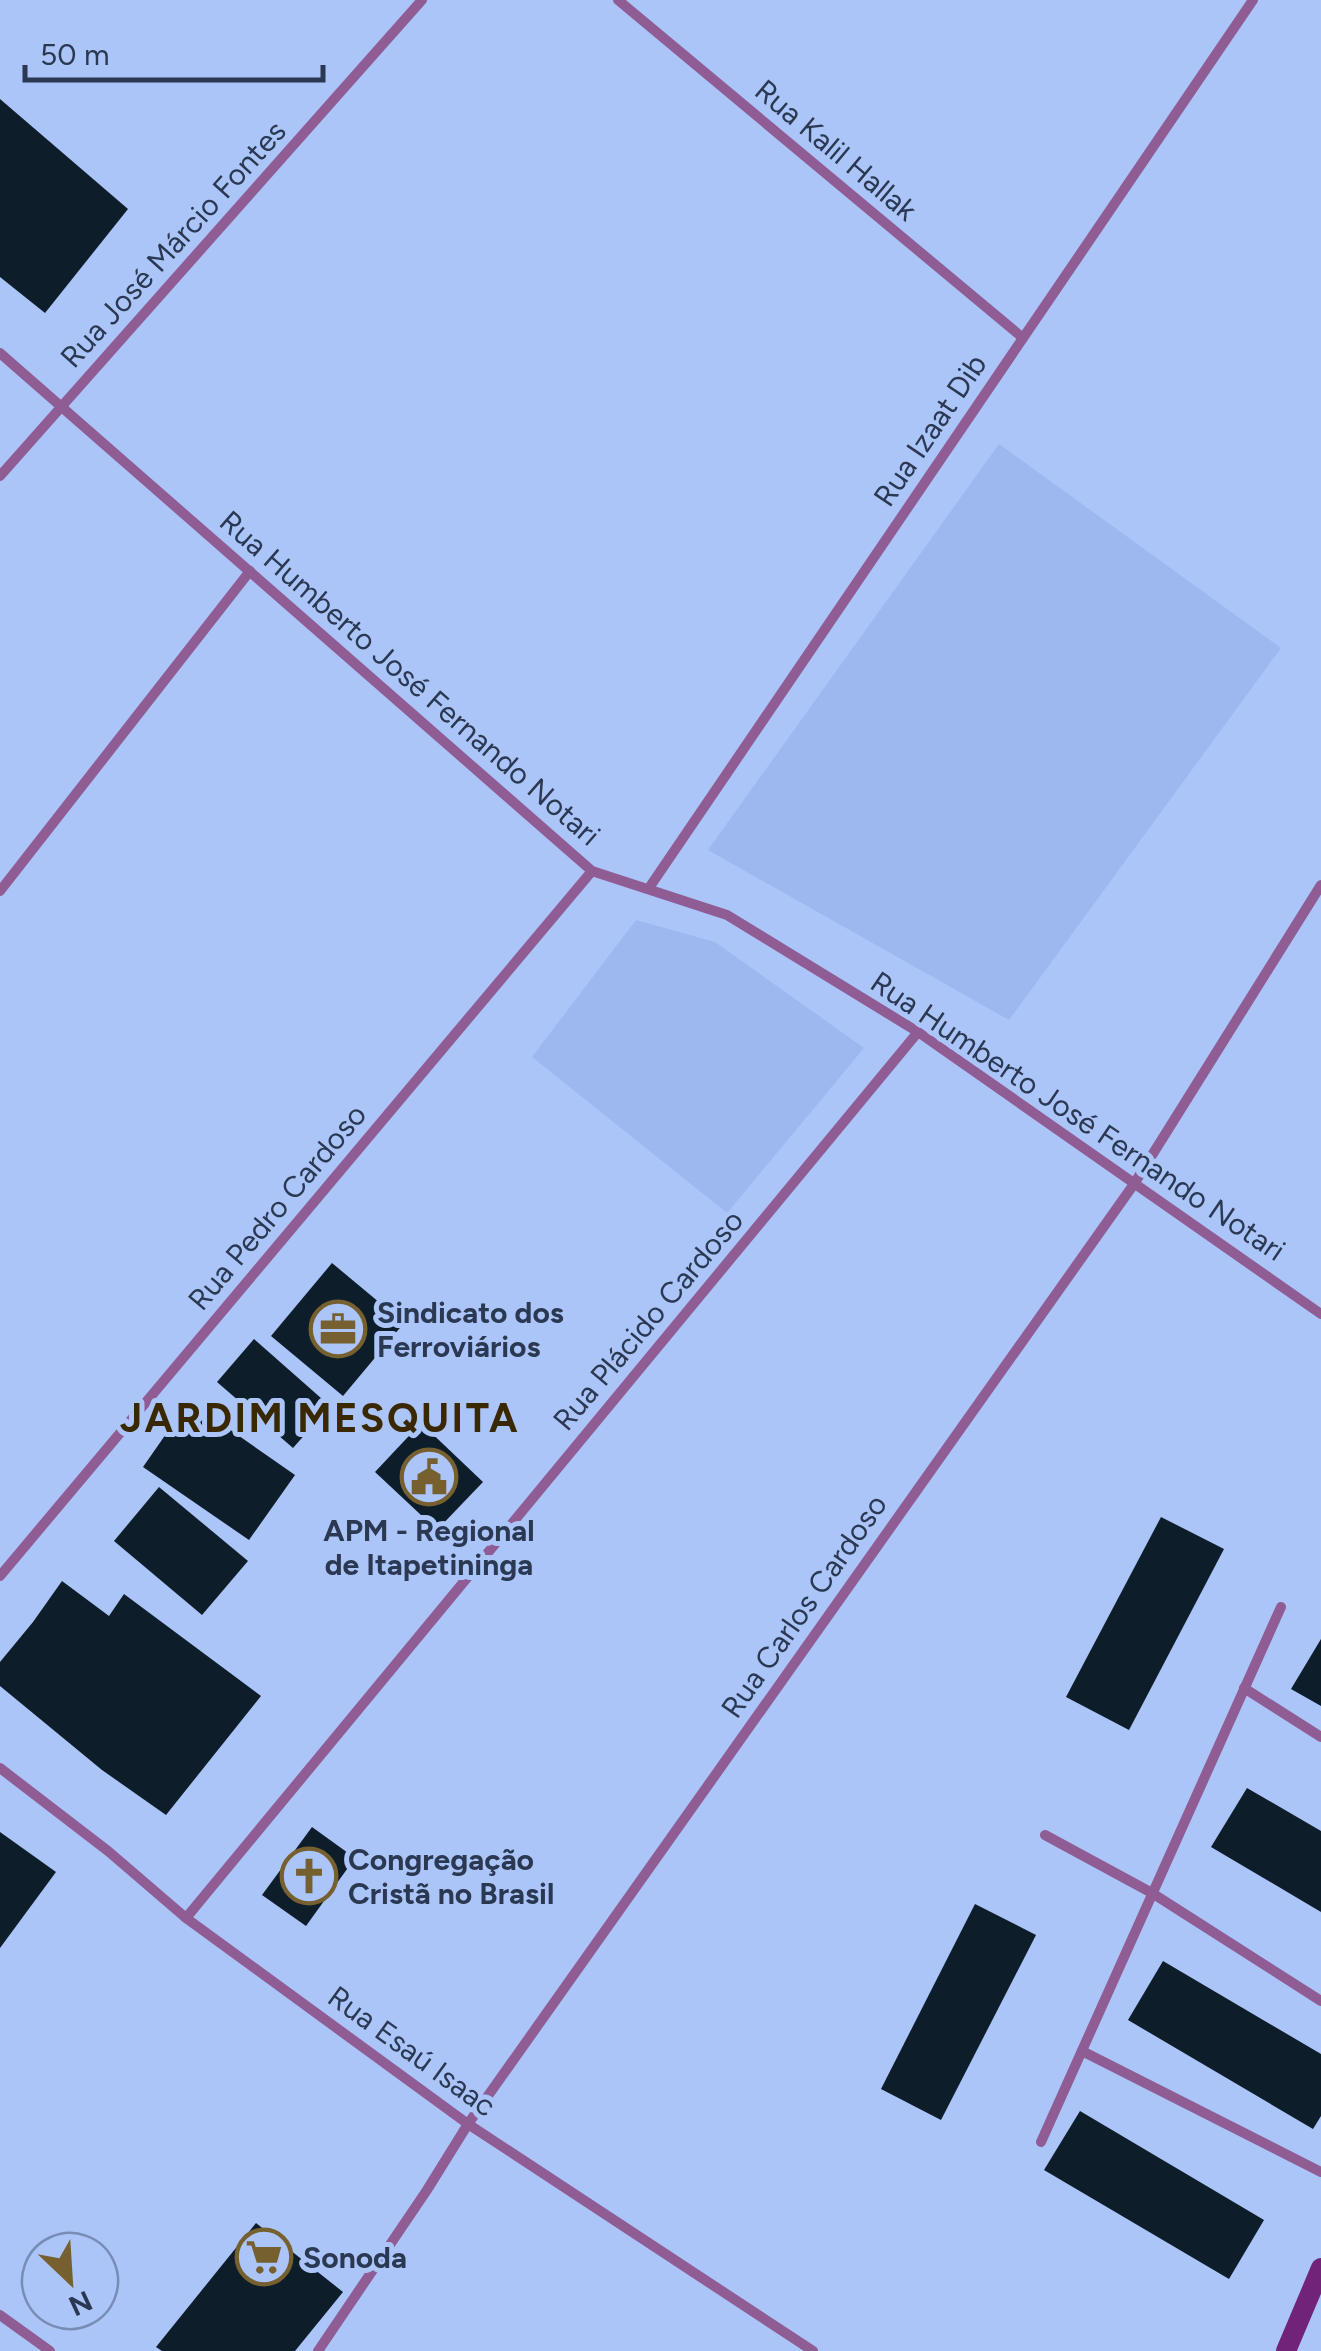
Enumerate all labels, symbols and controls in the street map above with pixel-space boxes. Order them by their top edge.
scale bar [25,20,322,82]
text: 50 m [40,36,109,73]
street label: Rua Kalil Hallak [747,72,925,229]
street label: Rua José Márcio Fontes [52,113,294,375]
street label: Rua Izaat Dib [866,347,994,513]
street label: Rua Humberto José Fernando Notari [212,503,608,853]
street label: Rua Humberto José Fernando Notari [864,963,1292,1269]
street label: Rua Pedro Cardoso [180,1096,374,1318]
street label: Rua Plácido Cardoso [545,1202,751,1438]
place label: Sindicato dos Ferroviários [377,1294,564,1365]
office icon: Sindicato dos Ferroviários [308,1299,368,1359]
district label: JARDIM MESQUITA [120,1394,520,1442]
public building icon: APM - Regional de Itapetininga [399,1447,459,1507]
street label: Rua Carlos Cardoso [713,1487,895,1725]
place label: APM - Regional de Itapetininga [323,1512,535,1583]
place label: Congregação Cristã no Brasil [348,1841,554,1912]
church icon: Congregação Cristã no Brasil [279,1846,339,1906]
street label: Rua Esaú Isaac [321,1978,503,2124]
supermarket icon: Sonoda [234,2227,294,2287]
north arrow [20,2231,120,2331]
place label: Sonoda [303,2239,407,2276]
text: N [64,2284,98,2324]

